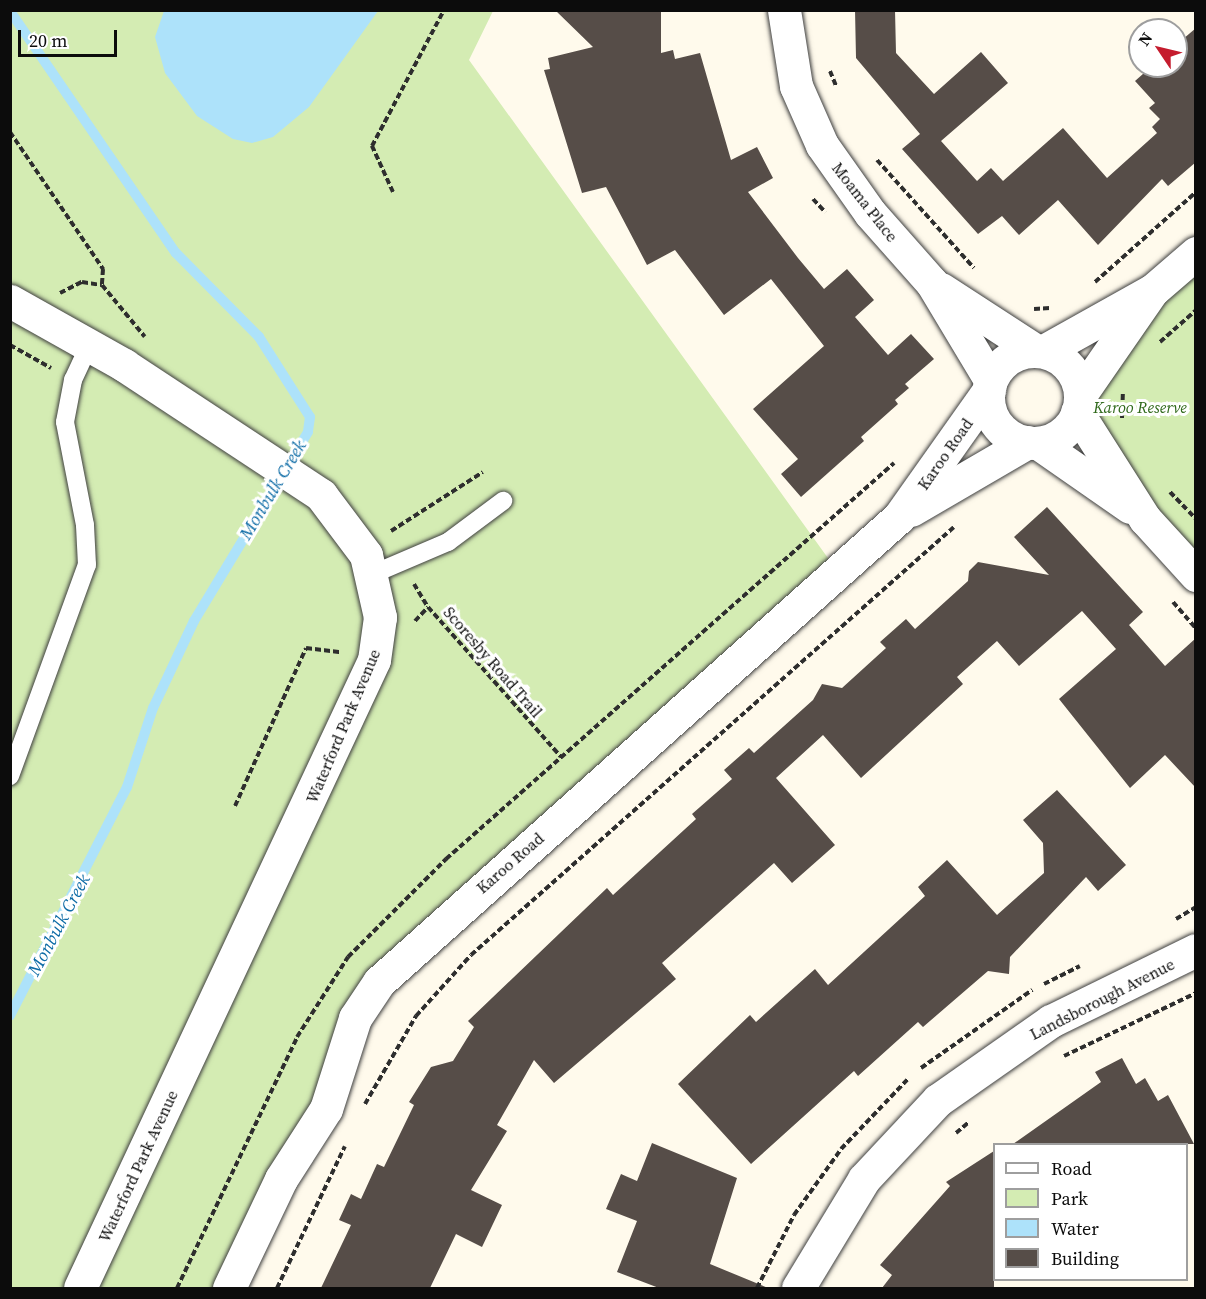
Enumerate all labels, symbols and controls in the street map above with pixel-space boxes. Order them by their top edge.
scale bar [21,18,120,56]
north arrow [1128,18,1188,78]
text: 20 m [29,28,67,53]
text: N [1133,28,1157,50]
street label: Moama Place [828,159,902,245]
park label: Karoo Reserve [1093,397,1187,417]
street label: Karoo Road [913,415,977,493]
water label: Monbulk Creek [235,436,311,544]
street label: Scoresby Road Trail [440,603,546,721]
street label: Waterford Park Avenue [302,646,384,806]
street label: Karoo Road [472,829,548,897]
water label: Monbulk Creek [23,870,95,980]
street label: Landsborough Avenue [1027,954,1177,1044]
street label: Waterford Park Avenue [94,1087,182,1245]
legend [993,1143,1188,1281]
text: Road [1051,1156,1092,1181]
text: Park [1051,1186,1088,1211]
text: Water [1051,1216,1099,1241]
text: Building [1051,1246,1119,1271]

